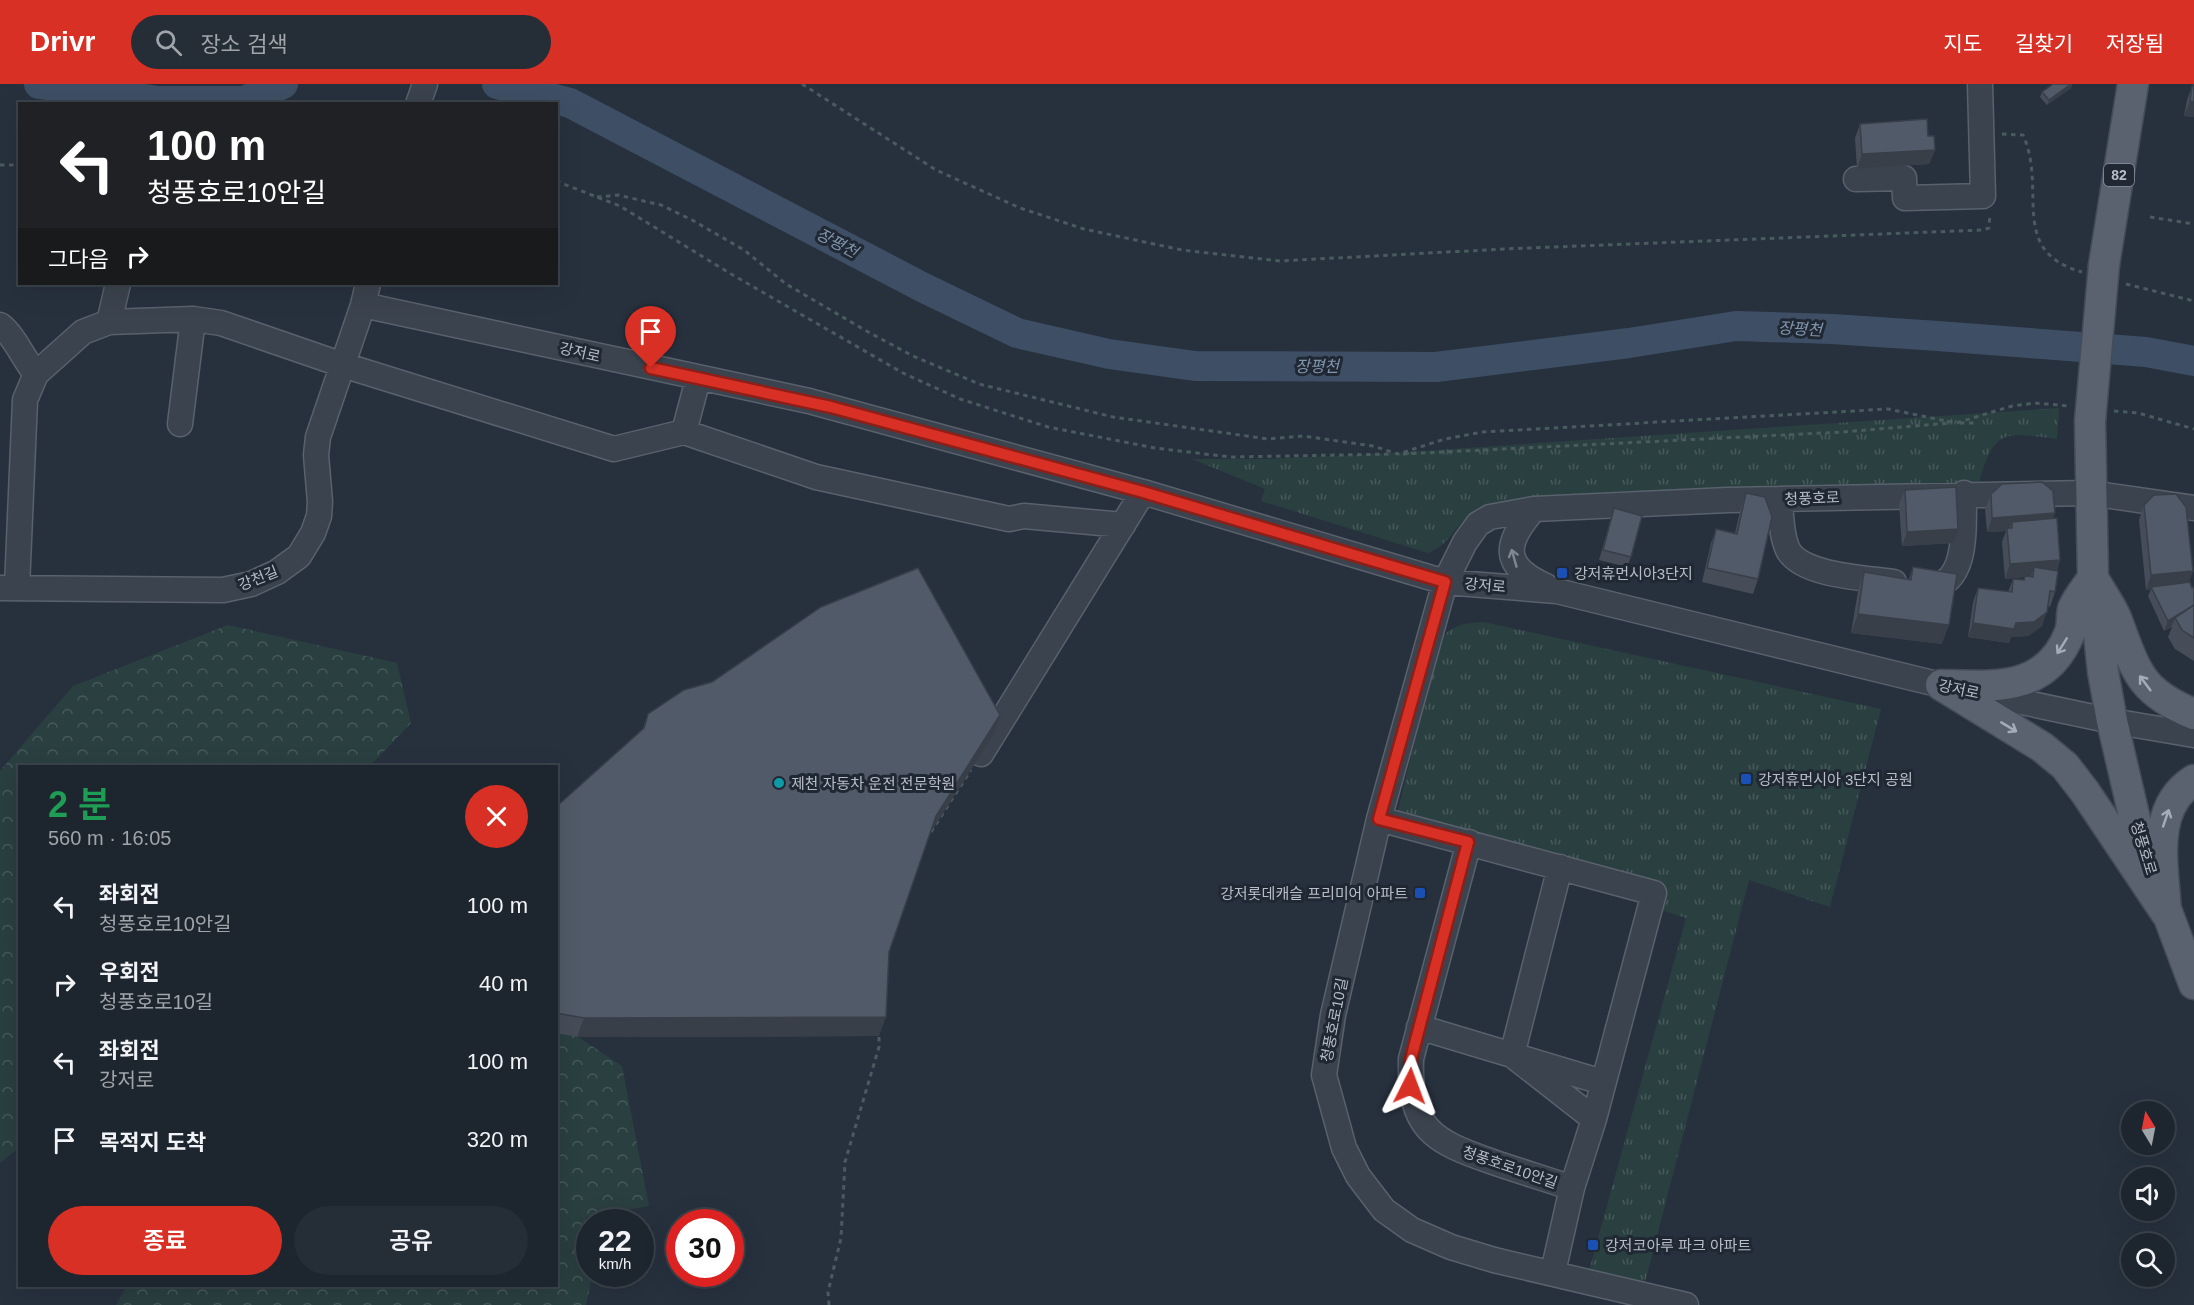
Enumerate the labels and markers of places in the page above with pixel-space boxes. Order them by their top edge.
pin [625,306,676,368]
place label: 강저휴먼시아3단지 [1574,565,1693,582]
marker: 강저휴먼시아3단지 [1555,566,1569,580]
place label: 강저휴먼시아 3단지 공원 [1758,771,1913,788]
marker: 강저휴먼시아 3단지 공원 [1739,772,1753,786]
place label: 제천 자동차 운전 전문학원 [791,775,955,792]
marker: 제천 자동차 운전 전문학원 [772,776,786,790]
place label: 강저롯데캐슬 프리미어 아파트 [1220,885,1408,902]
marker: 강저롯데캐슬 프리미어 아파트 [1413,886,1427,900]
place label: 강저코아루 파크 아파트 [1605,1237,1752,1254]
marker: 강저코아루 파크 아파트 [1586,1238,1600,1252]

